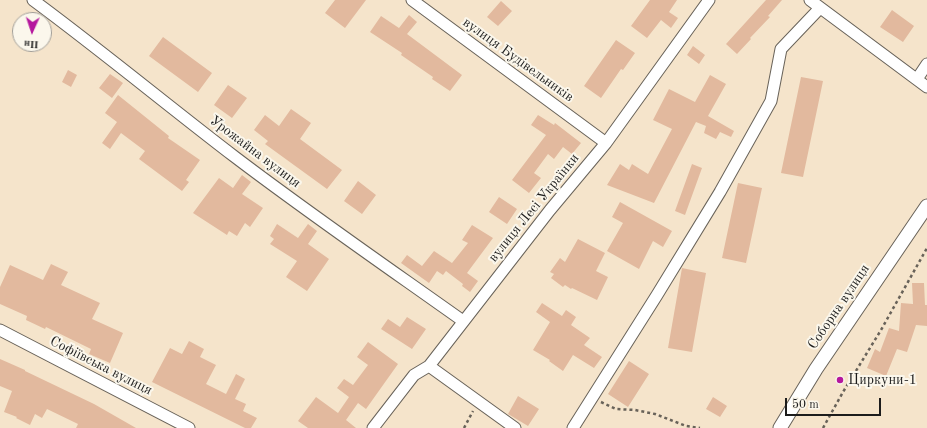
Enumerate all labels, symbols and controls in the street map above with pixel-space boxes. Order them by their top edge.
north arrow [12,12,52,52]
street label: вулиця Будівельників [459,14,577,106]
text: Пн [24,38,39,49]
street label: Урожайна вулиця [206,112,304,192]
street label: вулиця Лесі Українки [485,150,583,266]
street label: Соборна вулиця [804,261,874,353]
street label: Софіївська вулиця [47,333,155,399]
place label: Циркуни-1 [848,372,917,388]
marker: Циркуни-1 [835,375,845,385]
scale bar [787,390,883,416]
text: 50 m [792,399,819,411]

